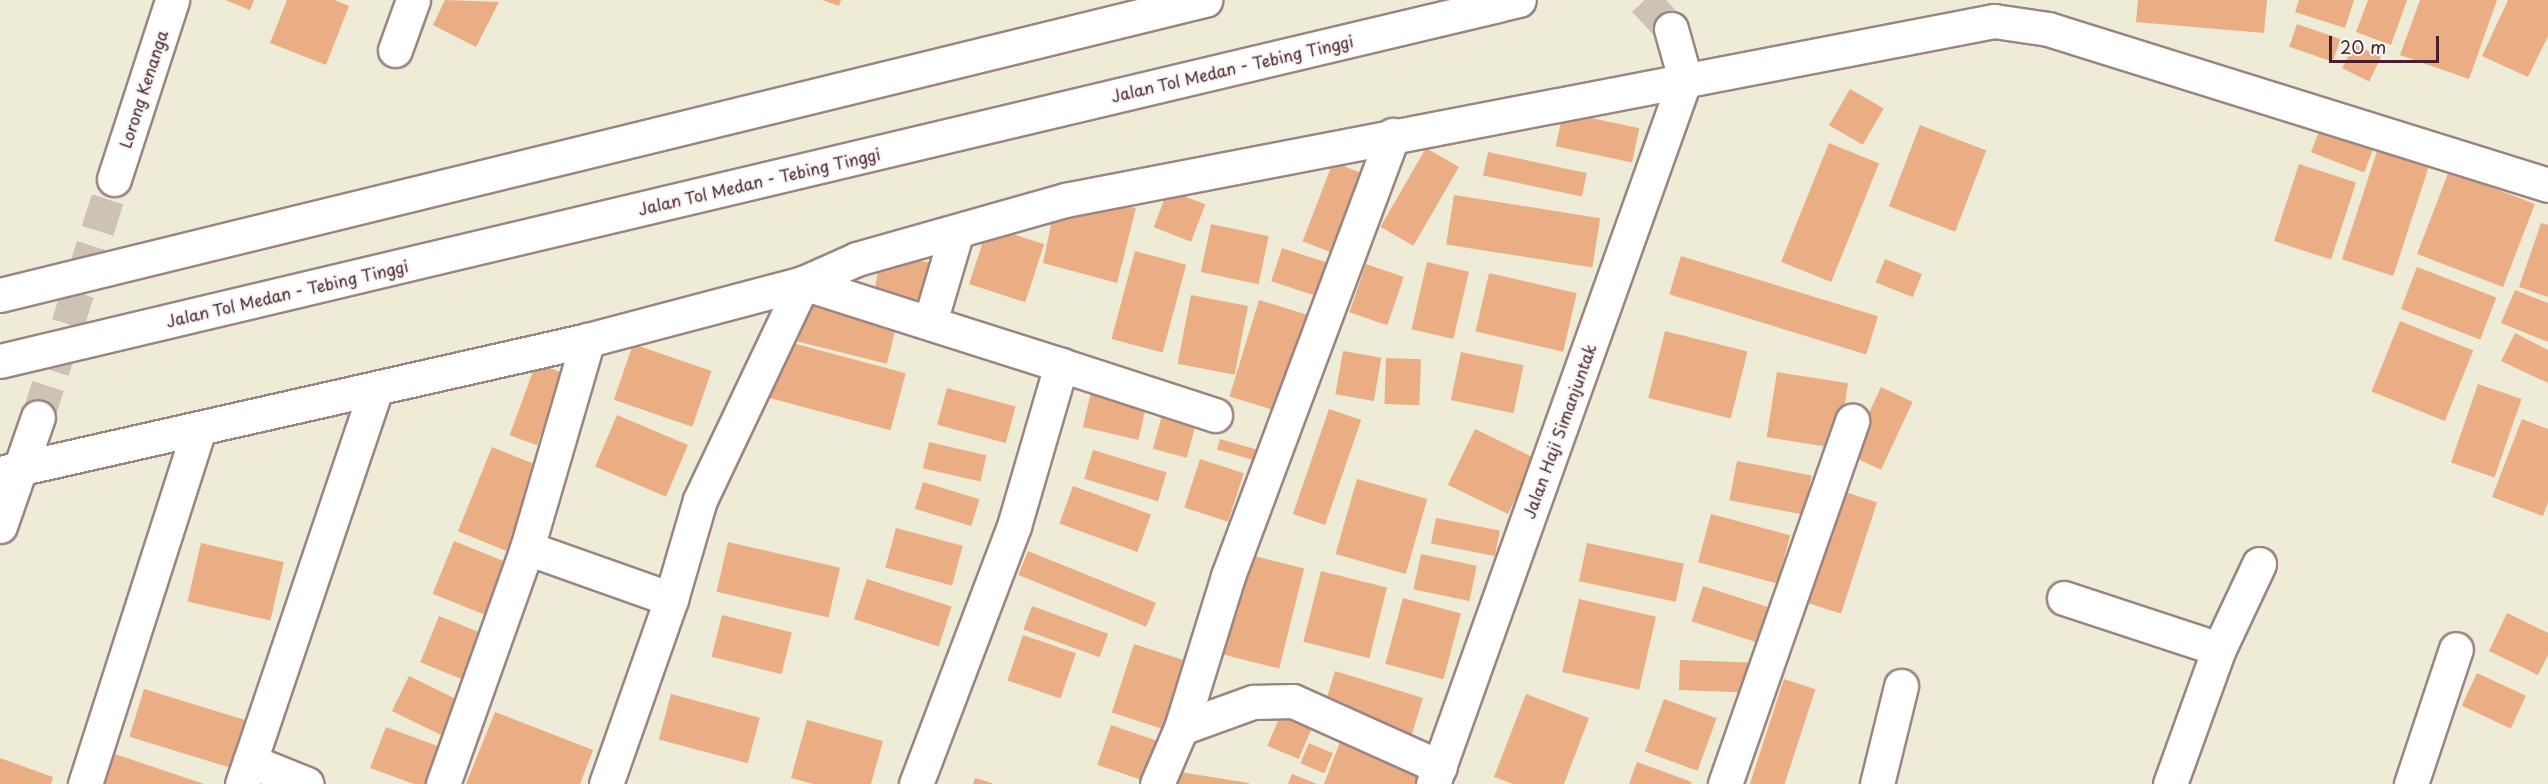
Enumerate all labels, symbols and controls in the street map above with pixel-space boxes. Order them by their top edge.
scale bar [2332,24,2442,62]
street label: Lorong Kenanga [115,28,171,150]
street label: Jalan Tol Medan - Tebing Tinggi [1109,31,1355,105]
text: 20 m [2340,33,2386,60]
street label: Jalan Tol Medan - Tebing Tinggi [636,144,882,218]
street label: Jalan Tol Medan - Tebing Tinggi [164,256,410,330]
street label: Jalan Haji Simanjuntak [1519,341,1599,521]

